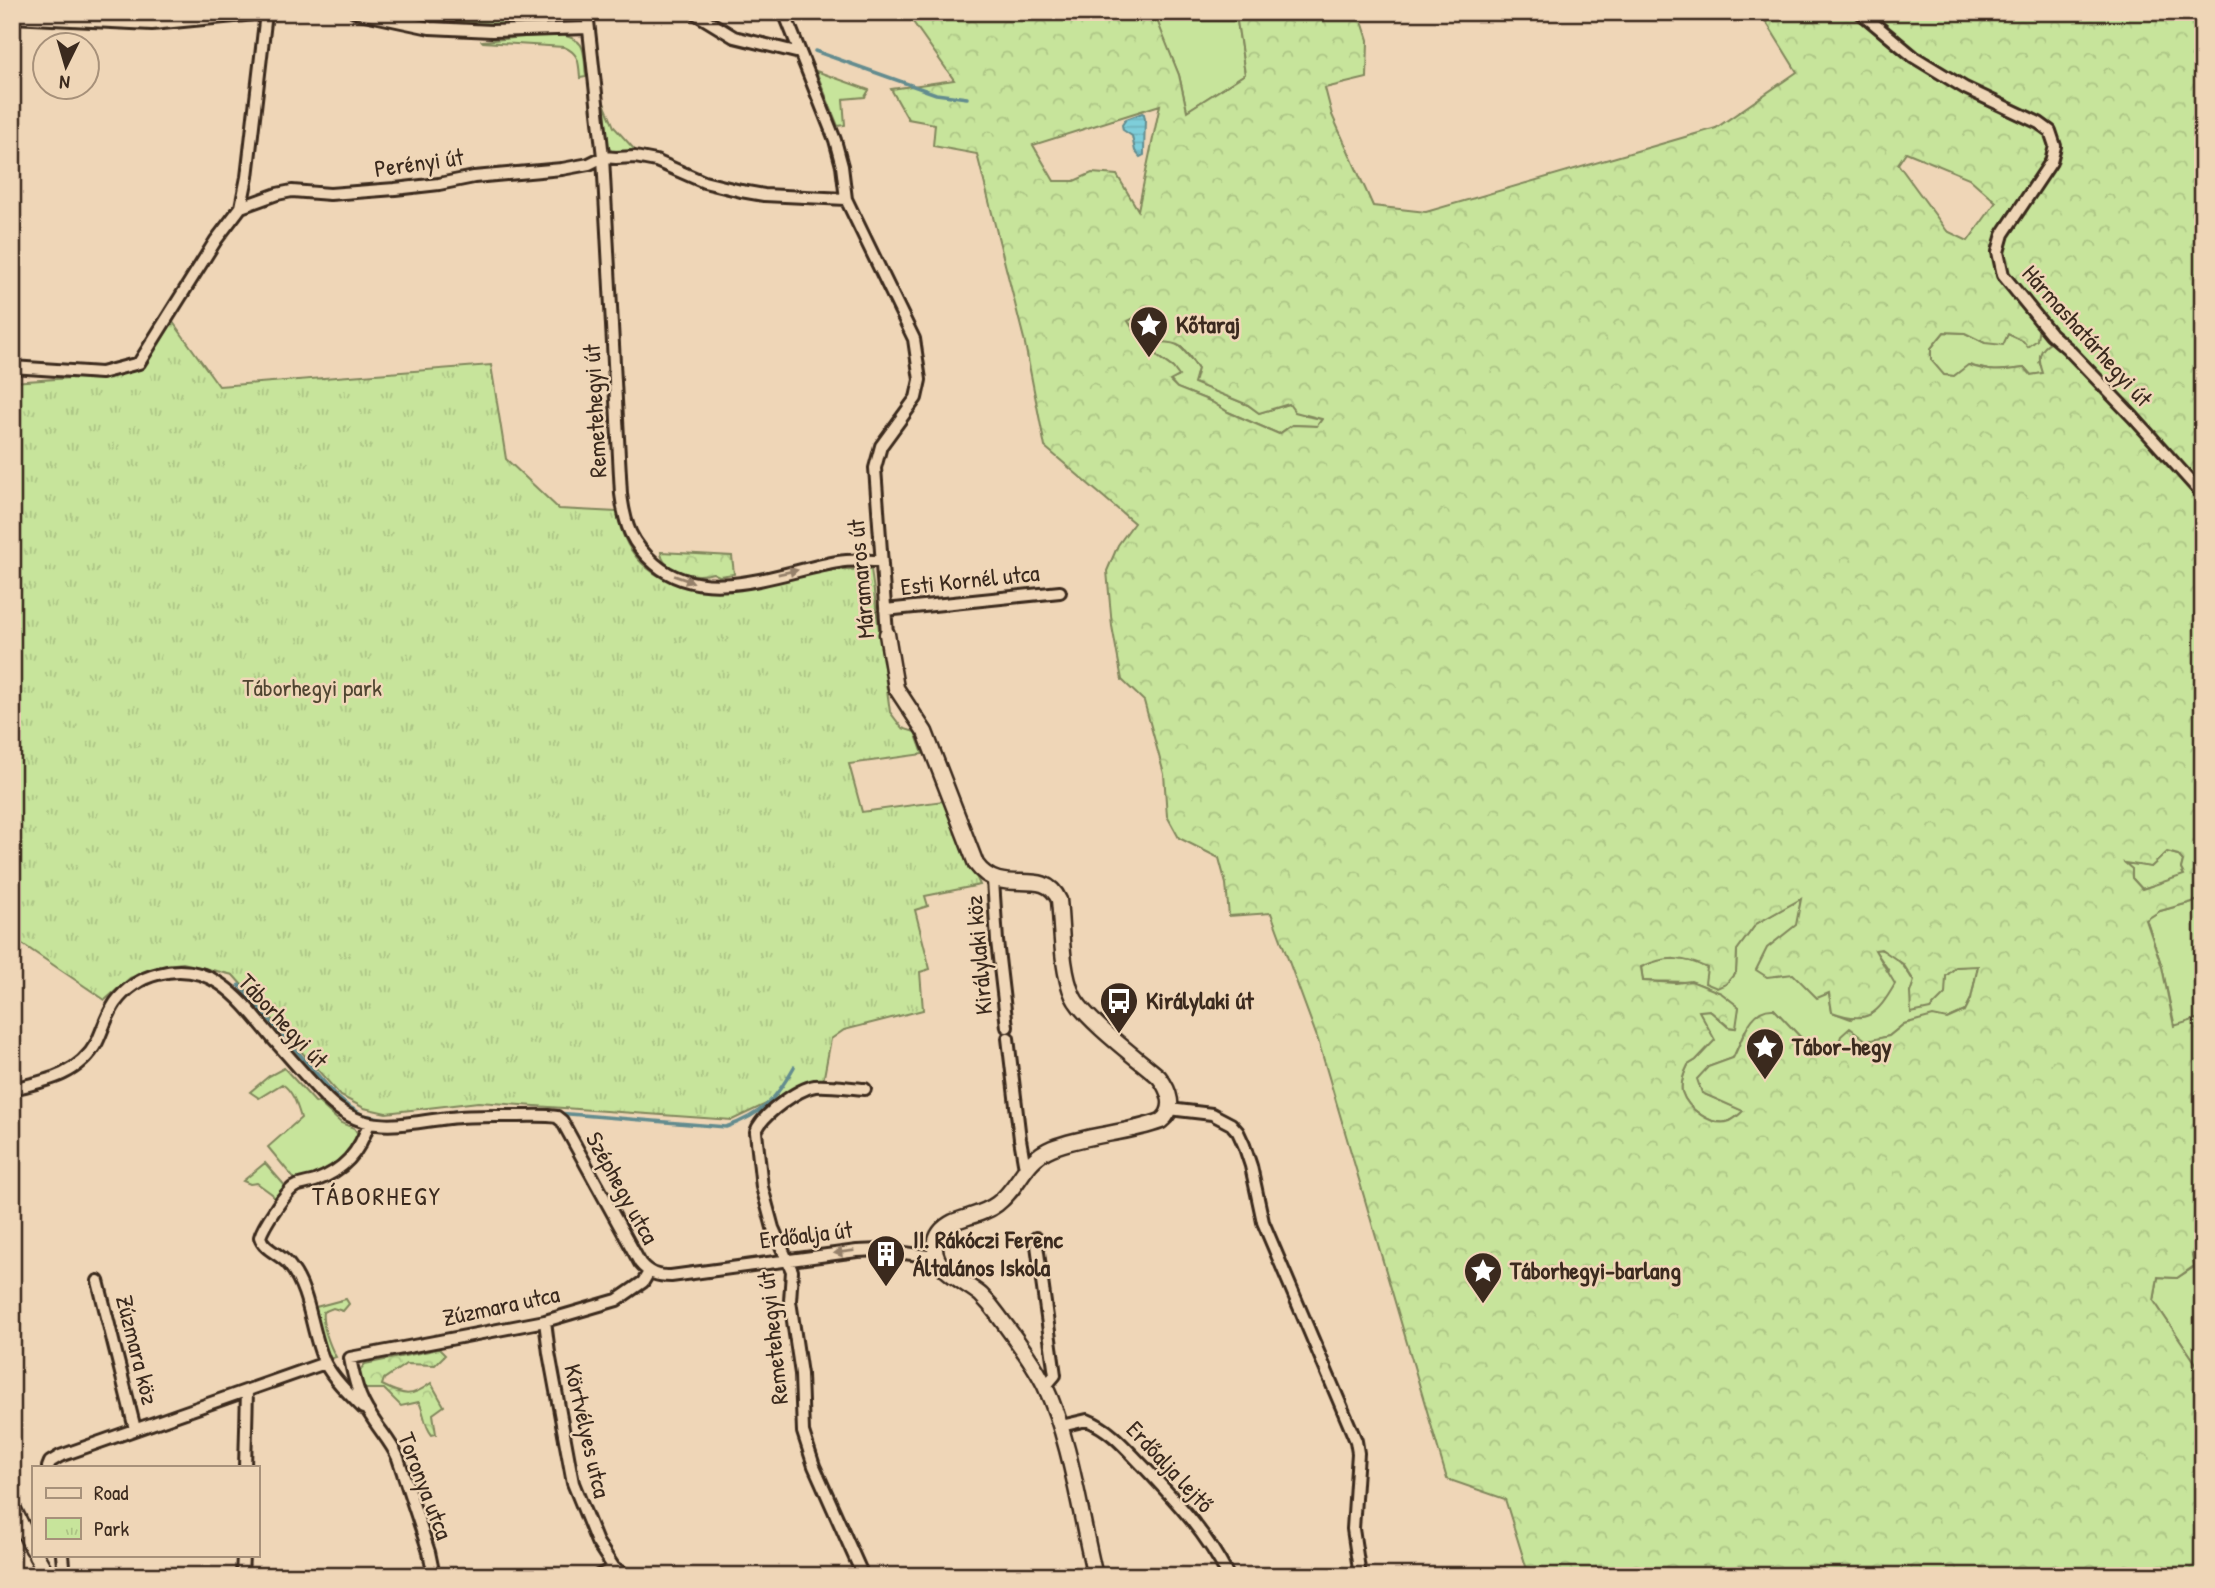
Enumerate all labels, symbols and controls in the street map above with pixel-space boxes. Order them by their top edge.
north arrow [32,32,102,102]
text: N [58,70,71,96]
street label: Perényi út [372,140,466,184]
street label: Hármashatárhegyi út [2015,258,2161,414]
place icon: Kőtaraj [1128,304,1170,359]
place label: Kőtaraj [1176,308,1240,340]
street label: Remetehegyi út [574,343,613,478]
street label: Máramaros út [839,517,881,640]
street label: Esti Kornél utca [899,556,1041,602]
one-way arrow [777,566,799,577]
one-way arrow [674,574,695,585]
park label: Táborhegyi park [242,671,382,703]
street label: Királylaki köz [957,894,999,1016]
street label: Táborhegyi út [232,966,336,1075]
bus stop icon: Királylaki út [1098,980,1140,1035]
place label: Királylaki út [1146,984,1254,1017]
place icon: Tábor-hegy [1744,1026,1786,1081]
place label: Tábor-hegy [1791,1030,1892,1063]
street label: Széphegy utca [579,1126,667,1249]
district label: TÁBORHEGY [312,1178,442,1213]
street label: Erdőalja út [758,1212,855,1256]
place label: II. Rákóczi Ferenc Általános Iskola [913,1223,1064,1283]
building icon: II. Rákóczi Ferenc Általános Iskola [865,1233,907,1288]
one-way arrow [833,1247,855,1258]
place icon: Táborhegyi-barlang [1462,1250,1504,1305]
place label: Táborhegyi-barlang [1509,1254,1681,1287]
street label: Remetehegyi út [749,1269,795,1406]
street label: Zúzmara utca [440,1277,562,1333]
street label: Zúzmara köz [109,1292,167,1408]
street label: Körtvélyes utca [557,1361,619,1501]
street label: Erdőalja lejtő [1120,1413,1222,1519]
street label: Toronya utca [391,1427,461,1544]
legend [32,1466,259,1556]
text: Road [94,1478,128,1507]
text: Park [94,1514,129,1543]

